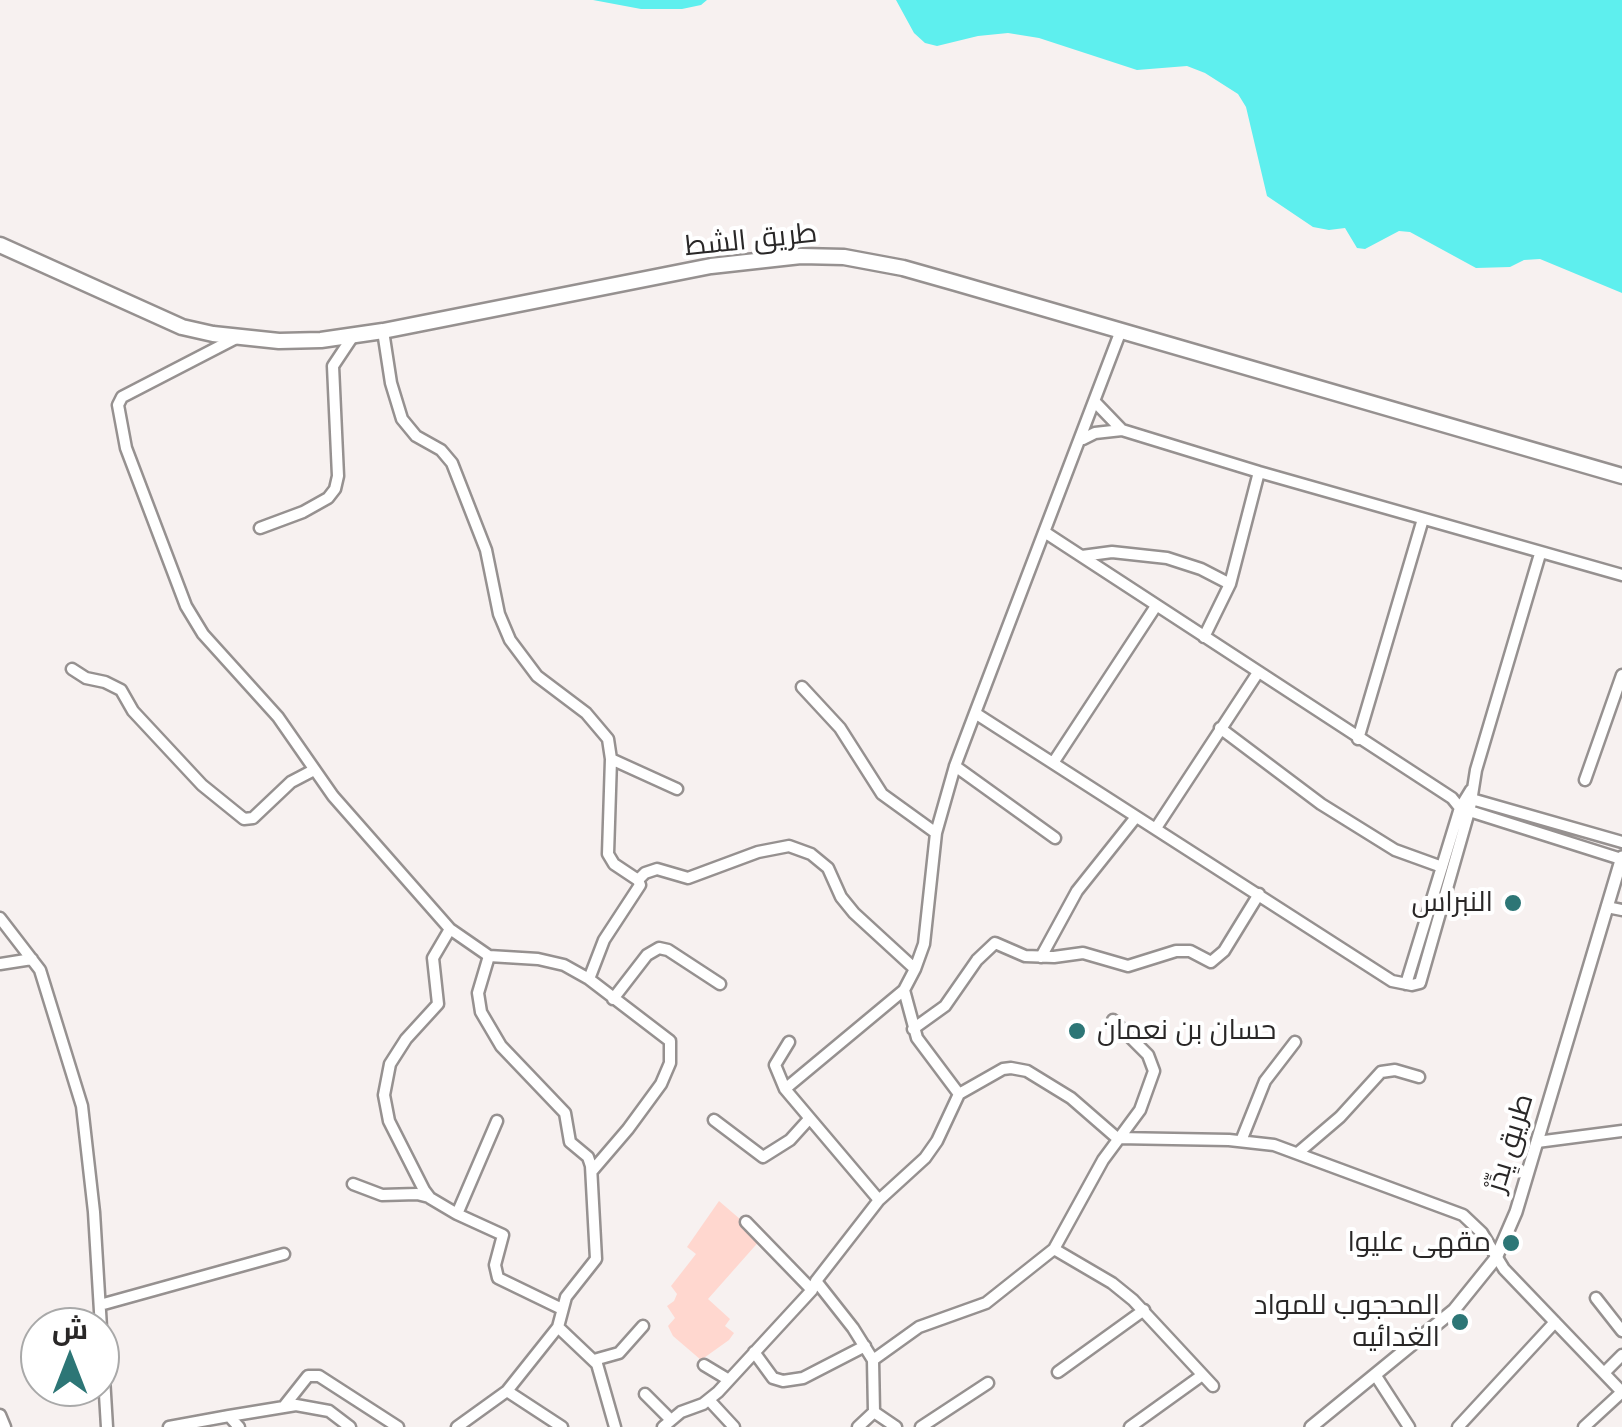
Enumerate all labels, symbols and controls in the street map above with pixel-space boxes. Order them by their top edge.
street label: طريق الشط [683,216,819,264]
place label: النبراس [1411,886,1493,920]
marker: النبراس [1502,892,1524,914]
place label: حسان بن نعمان [1097,1014,1276,1048]
marker: حسان بن نعمان [1066,1020,1088,1042]
street label: طريق يِدِّرْ [1479,1090,1541,1196]
place label: مقهى عليوا [1347,1226,1491,1260]
marker: مقهى عليوا [1500,1232,1522,1254]
place label: المحجوب للمواد الغدائيه [1254,1289,1440,1355]
north arrow [20,1307,120,1407]
text: ش [52,1311,88,1346]
marker: المحجوب للمواد الغدائيه [1449,1311,1471,1333]

